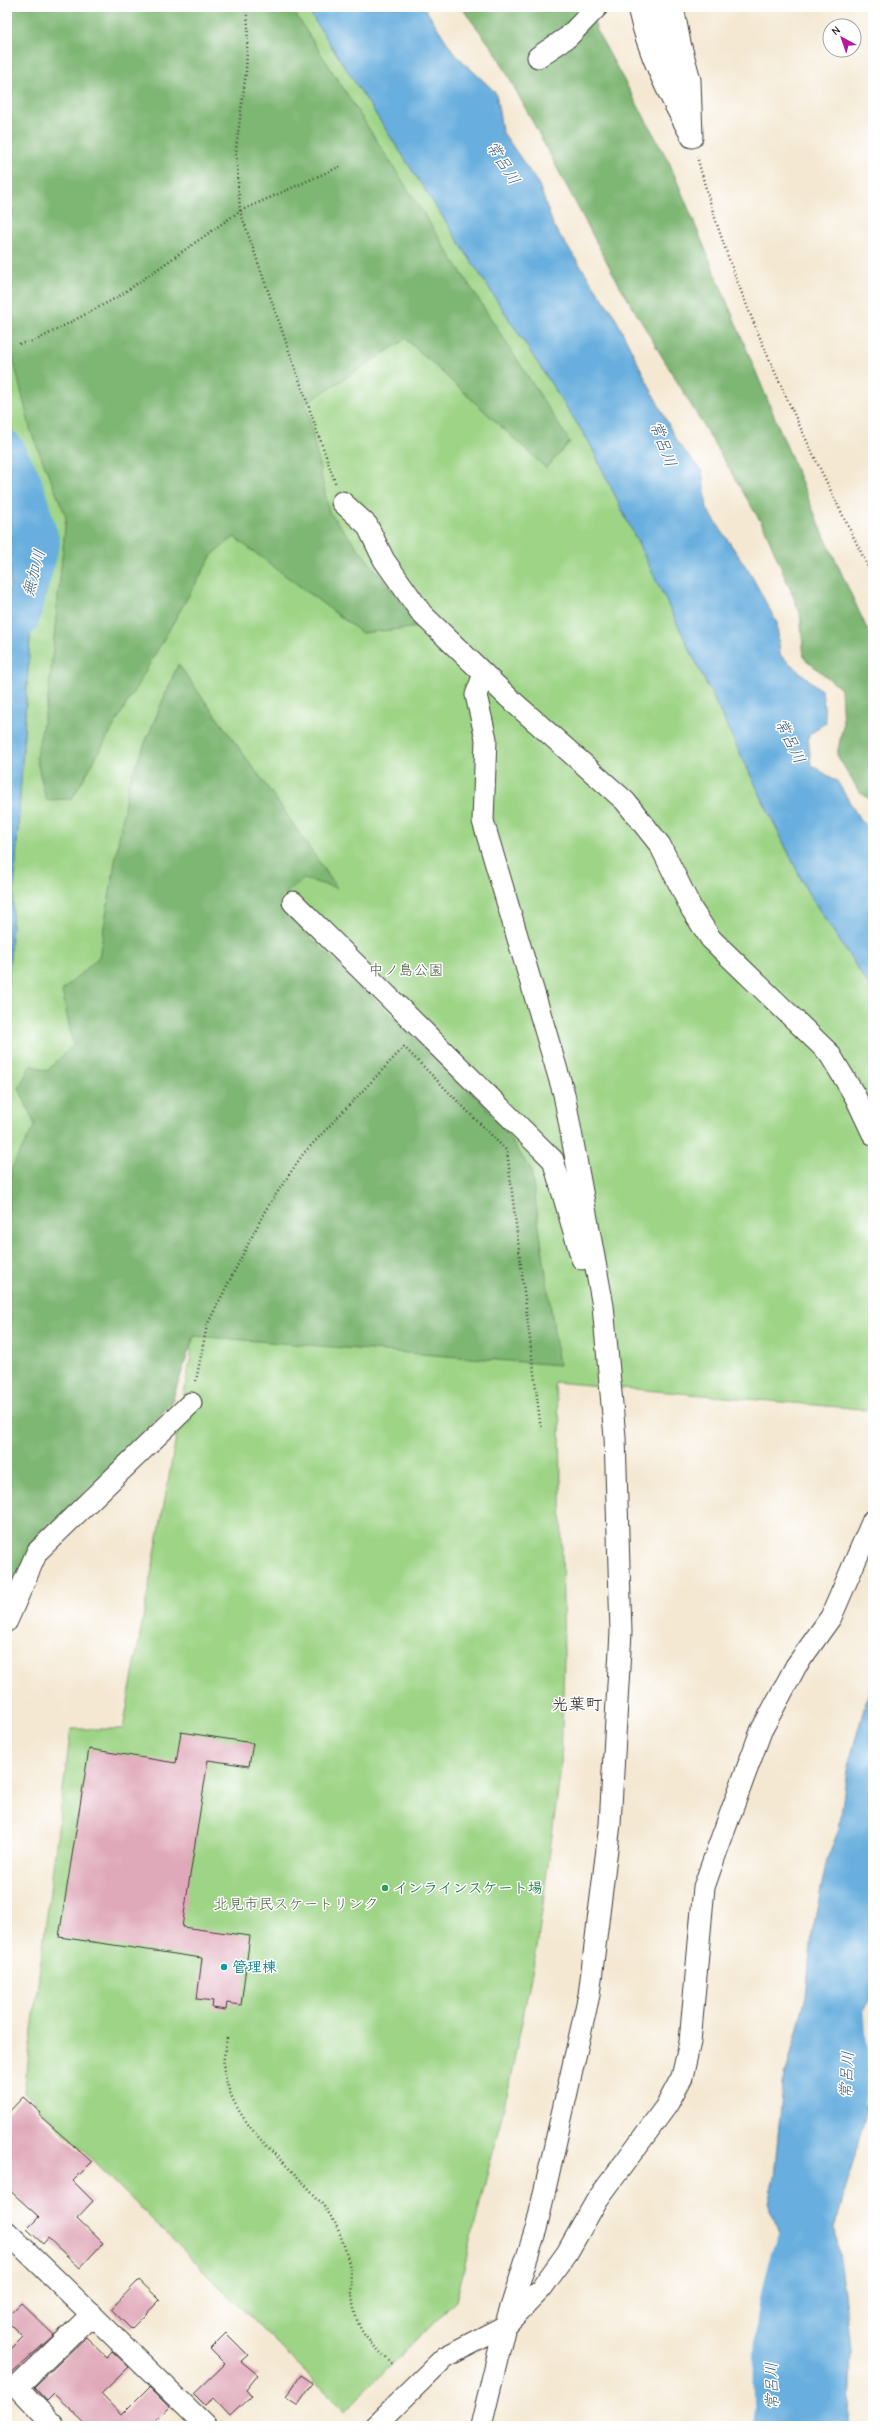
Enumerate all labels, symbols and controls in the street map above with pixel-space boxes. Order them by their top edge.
north arrow [822,18,862,58]
text: N [829,23,843,38]
water label: 常呂川 [483,138,523,188]
water label: 常呂川 [646,418,680,470]
water label: 無加川 [19,547,49,599]
water label: 常呂川 [771,715,809,767]
park label: 中ノ島公園 [368,961,444,979]
district label: 光葉町 [552,1695,603,1714]
place label: インラインスケート場 [393,1879,543,1897]
marker: インラインスケート場 [380,1883,390,1893]
park label: 北見市民スケートリンク [213,1895,379,1913]
place label: 管理棟 [232,1958,277,1976]
marker: 管理棟 [219,1962,229,1972]
water label: 常呂川 [837,2051,857,2099]
water label: 常呂川 [763,2362,781,2410]

